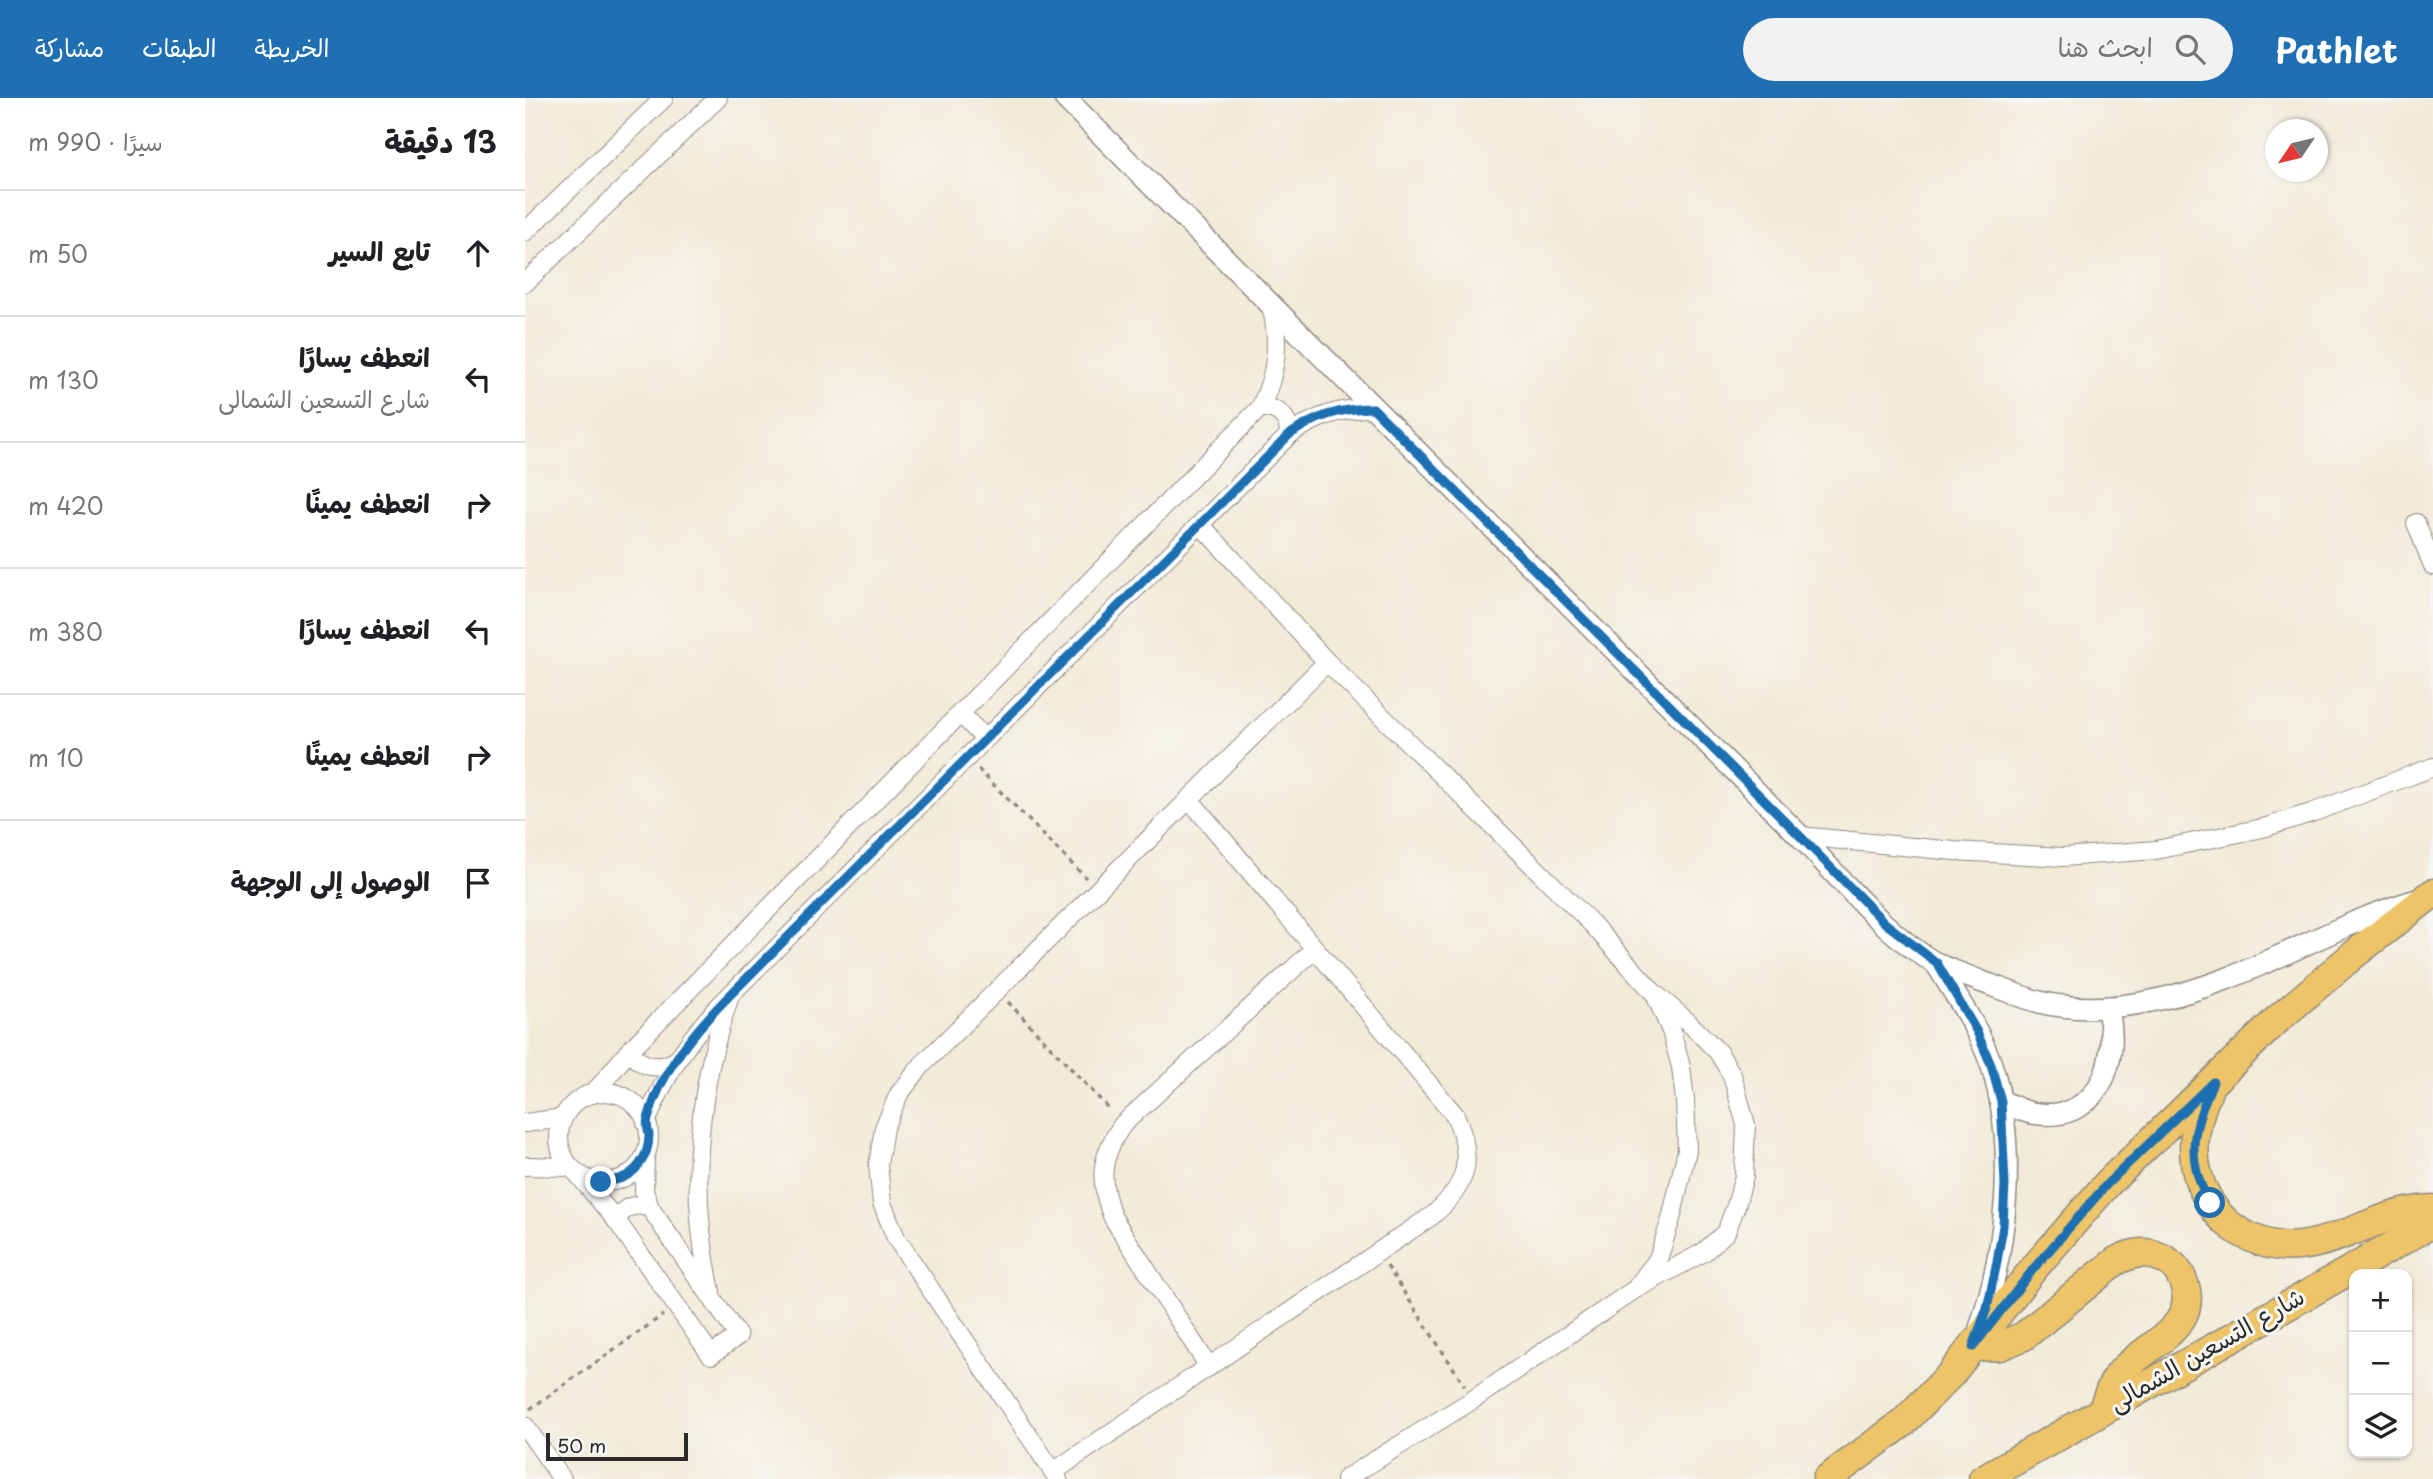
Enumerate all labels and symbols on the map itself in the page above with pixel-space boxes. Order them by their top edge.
north arrow [2265,119,2328,182]
route end [585,1166,616,1197]
route start [2194,1187,2225,1218]
street label: شارع التسعين الشمالى [2101,1277,2311,1420]
scale bar [546,1430,688,1462]

